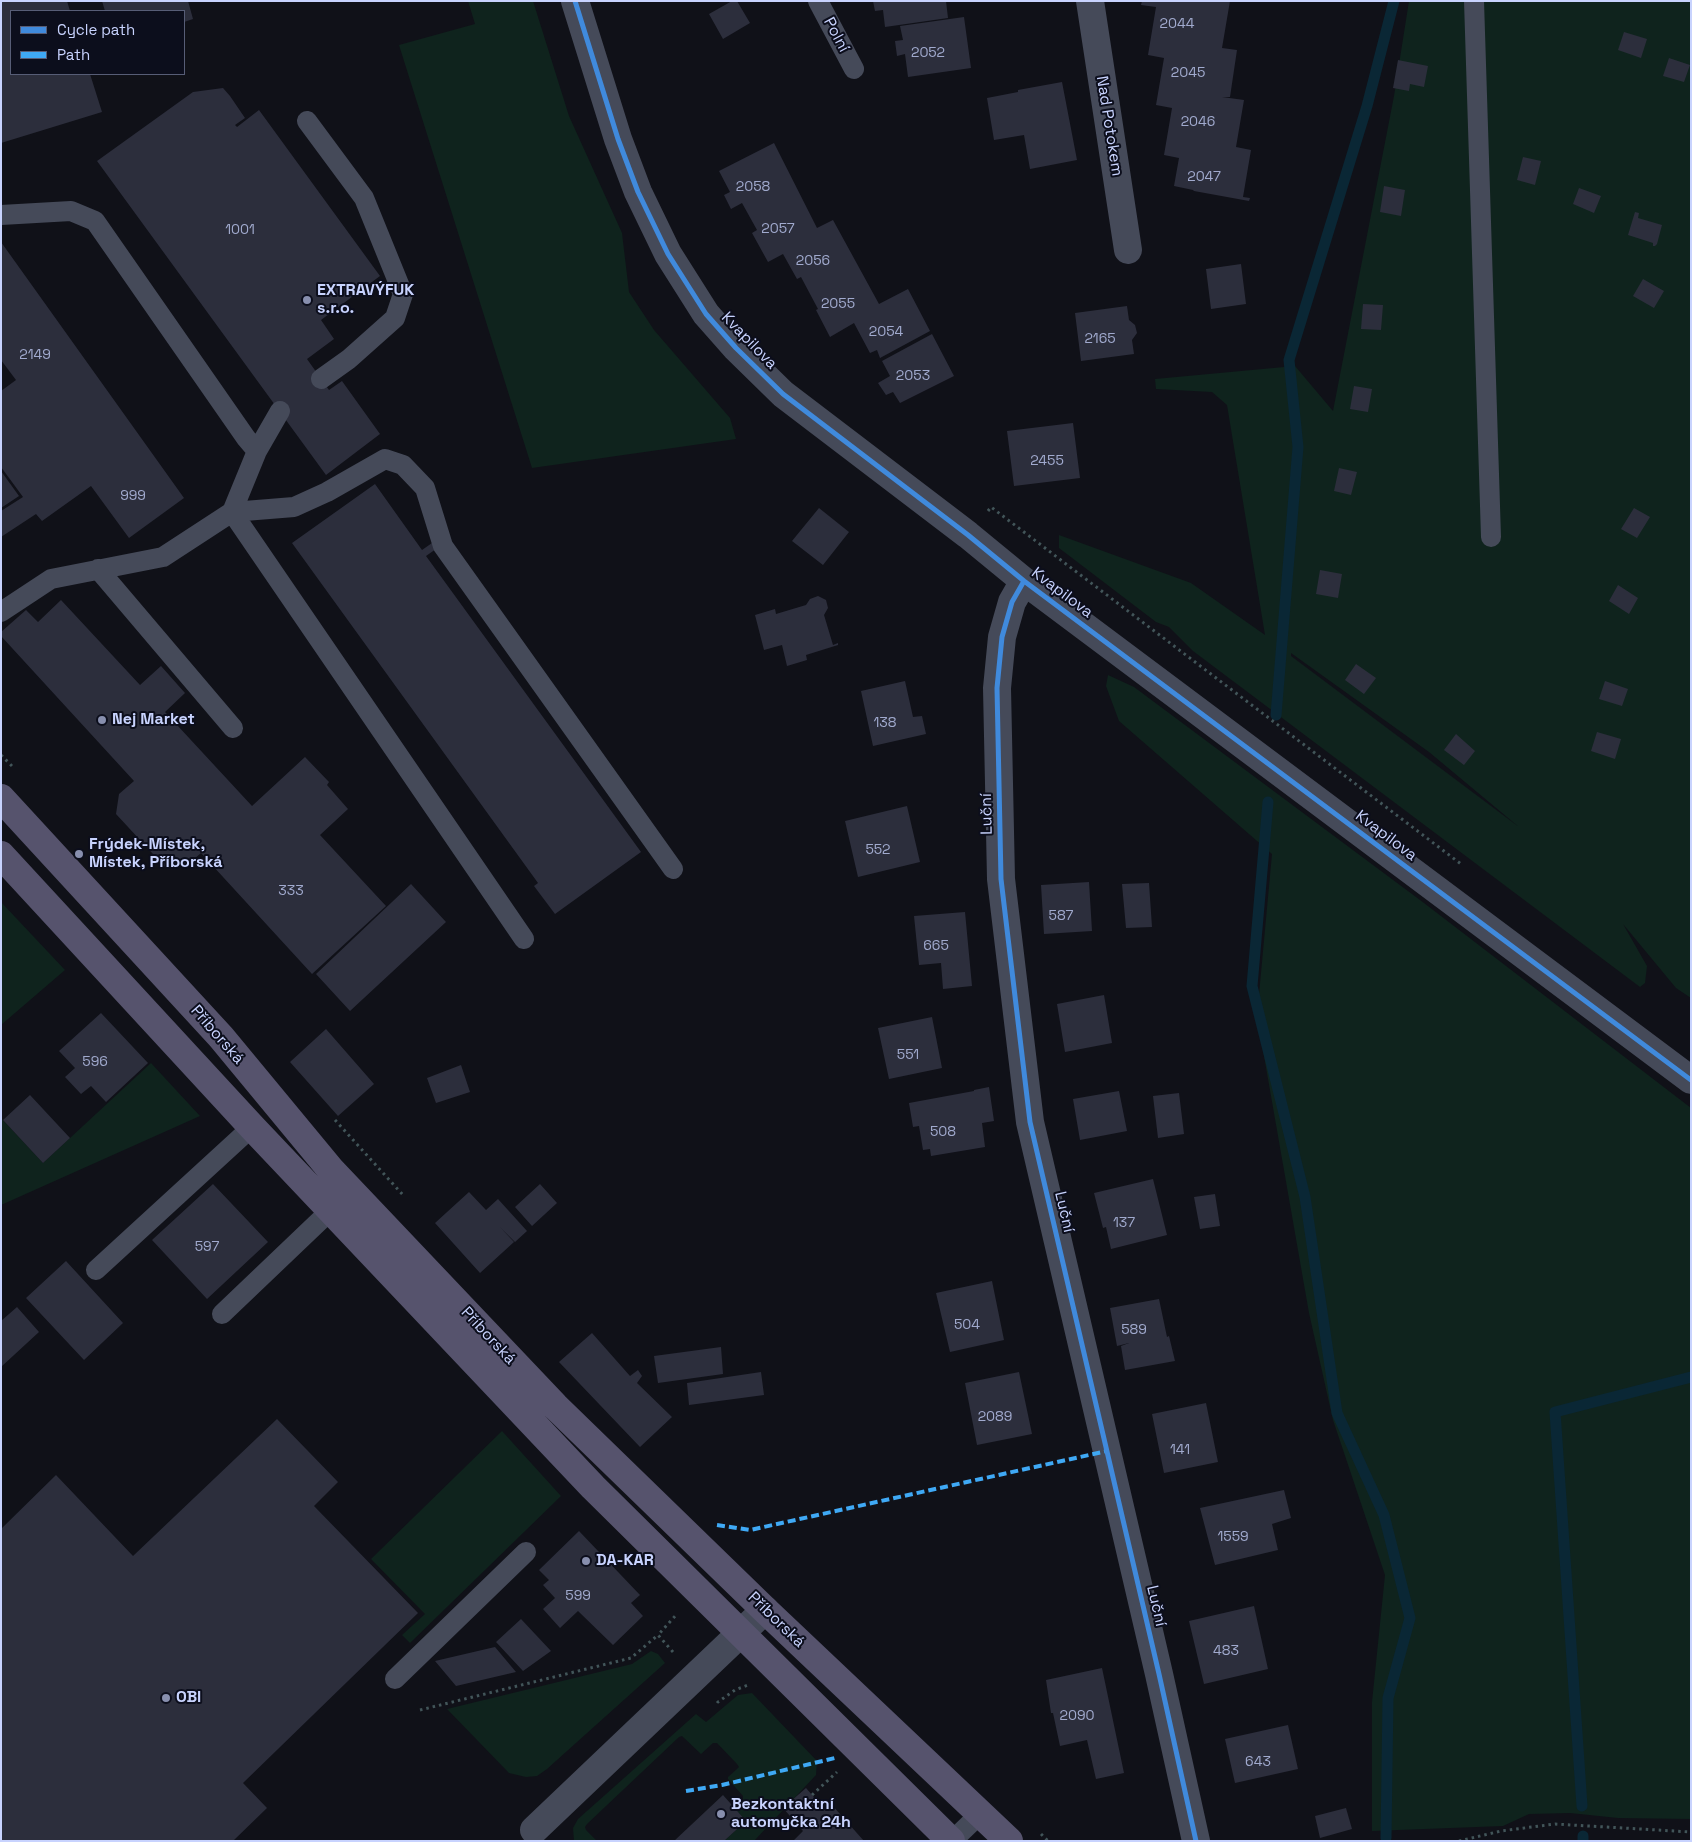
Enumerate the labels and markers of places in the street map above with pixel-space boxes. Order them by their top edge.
place label: EXTRAVÝFUK s.r.o. [317,281,414,319]
marker: EXTRAVÝFUK s.r.o. [301,294,313,306]
place label: Nej Market [112,710,195,730]
marker: Nej Market [96,714,108,726]
place label: Frýdek-Místek, Místek, Příborská [89,835,223,873]
marker: Frýdek-Místek, Místek, Příborská [73,848,85,860]
place label: DA-KAR [596,1551,654,1571]
marker: DA-KAR [580,1555,592,1567]
place label: OBI [176,1688,201,1708]
marker: OBI [160,1692,172,1704]
place label: Bezkontaktní automyčka 24h [731,1795,851,1833]
marker: Bezkontaktní automyčka 24h [715,1808,727,1820]

